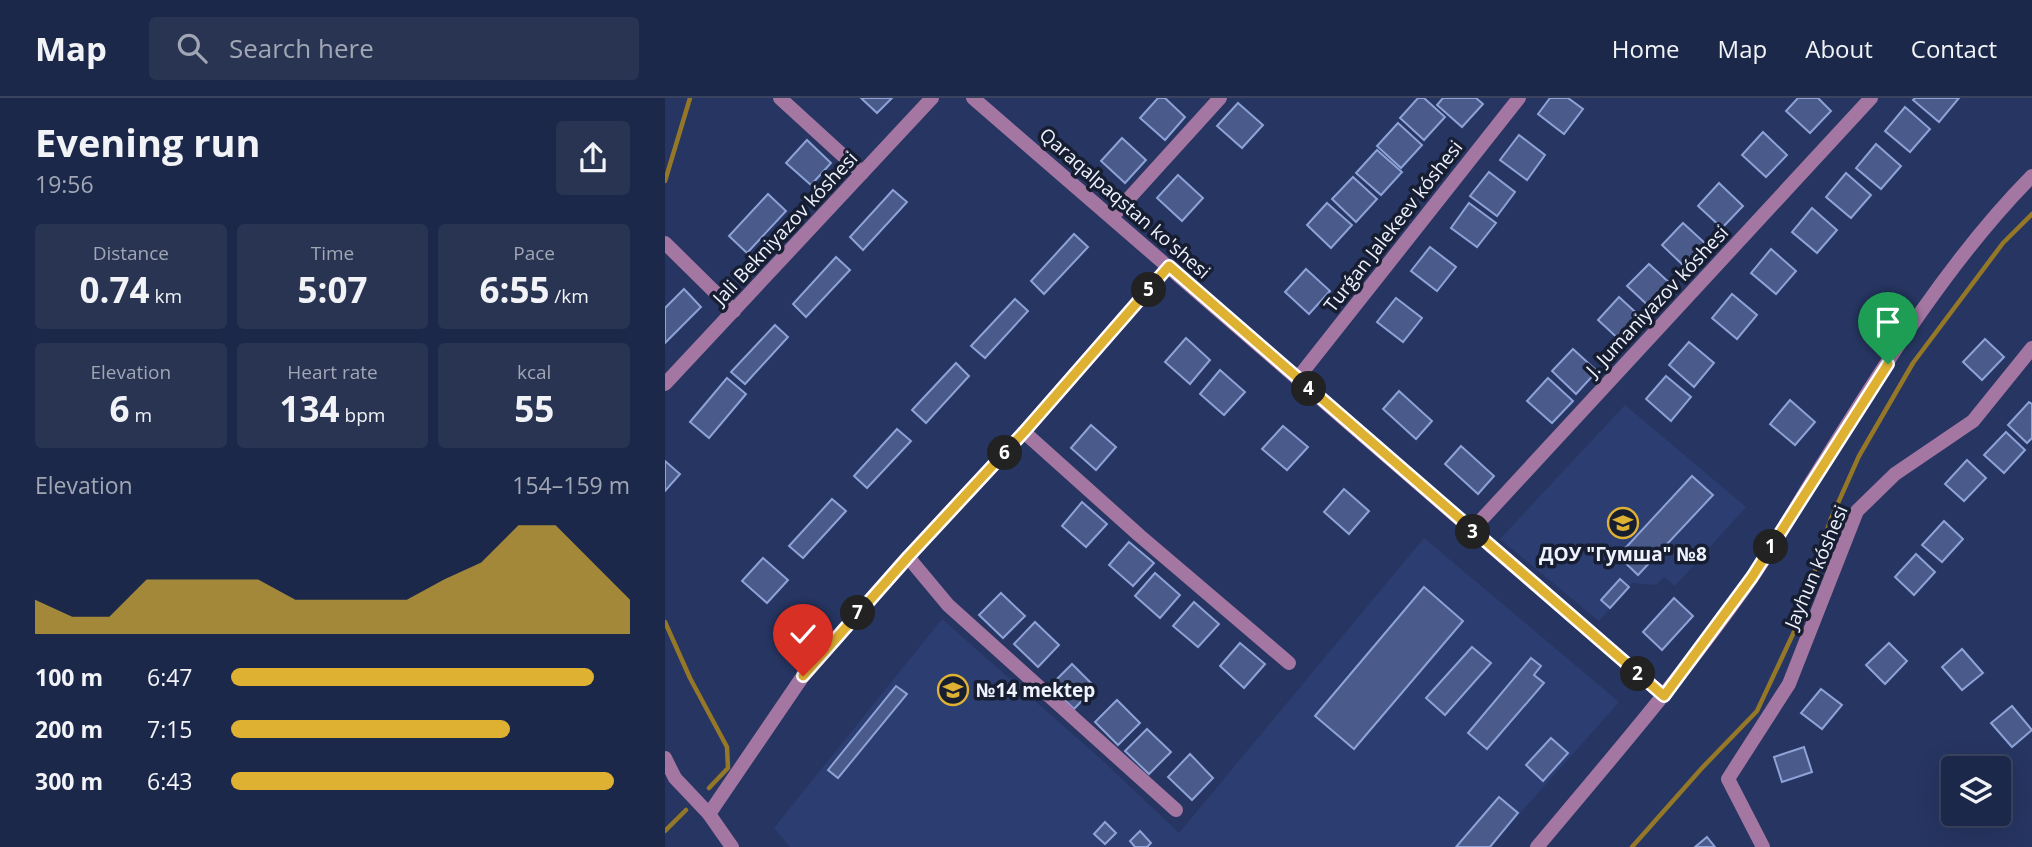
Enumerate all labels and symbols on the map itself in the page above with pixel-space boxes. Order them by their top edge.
street label: Qaraqalpaqstan ko'shesi [1034,122,1216,284]
street label: Turǵan Jalekeev kóshesi [1318,135,1468,317]
street label: Jali Bekniyazov kóshesi [706,146,863,312]
street label: J. Jumaniyazov kóshesi [1579,220,1734,384]
pin: 5 [1131,272,1167,308]
pin [1858,292,1918,364]
pin: 4 [1291,372,1327,406]
pin: 6 [987,436,1023,470]
street label: Jayhun kóshesi [1778,501,1854,635]
school or university icon: ДОУ "Гумша" №8 [1606,506,1640,540]
pin: 3 [1455,514,1491,550]
pin: 1 [1753,530,1789,564]
place label: ДОУ "Гумша" №8 [1539,541,1707,567]
pin: 7 [841,596,875,630]
pin [773,604,833,676]
pin: 2 [1621,656,1655,692]
school or university icon: №14 mektep [936,673,970,707]
place label: №14 mektep [976,677,1095,703]

